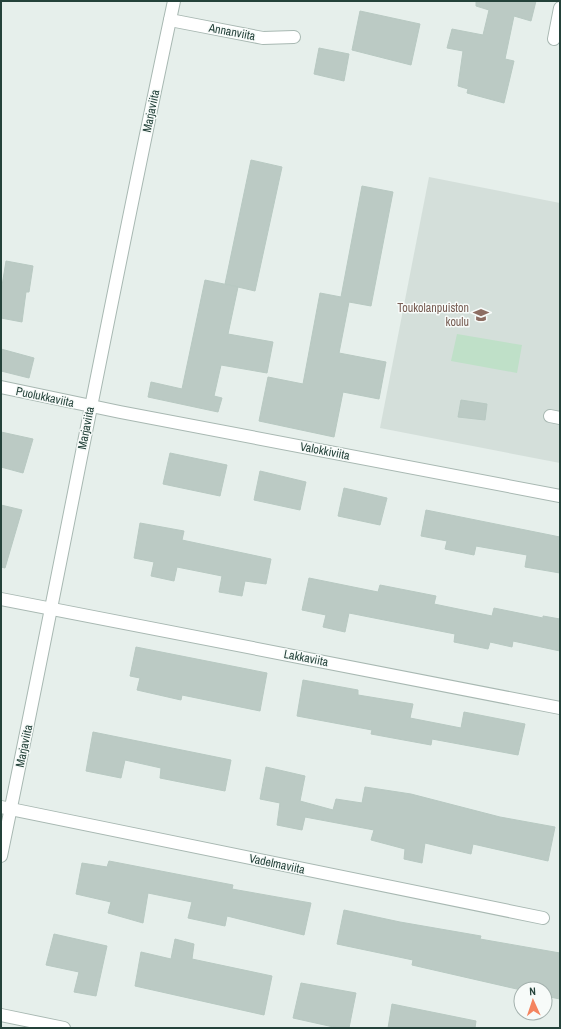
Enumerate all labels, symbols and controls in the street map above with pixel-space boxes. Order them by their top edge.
street label: Annanviita [206,19,257,44]
street label: Marjaviita [139,88,163,134]
place label: Toukolanpuiston koulu [397,300,469,330]
school or university icon: Toukolanpuiston koulu [472,306,490,324]
street label: Puolukkaviita [14,383,76,411]
street label: Marjaviita [74,405,98,451]
street label: Valokkiviita [299,438,352,464]
street label: Lakkaviita [282,646,330,670]
street label: Marjaviita [12,723,36,769]
street label: Vadelmaviita [248,850,307,878]
north arrow [513,981,553,1021]
text: N [529,984,536,998]

